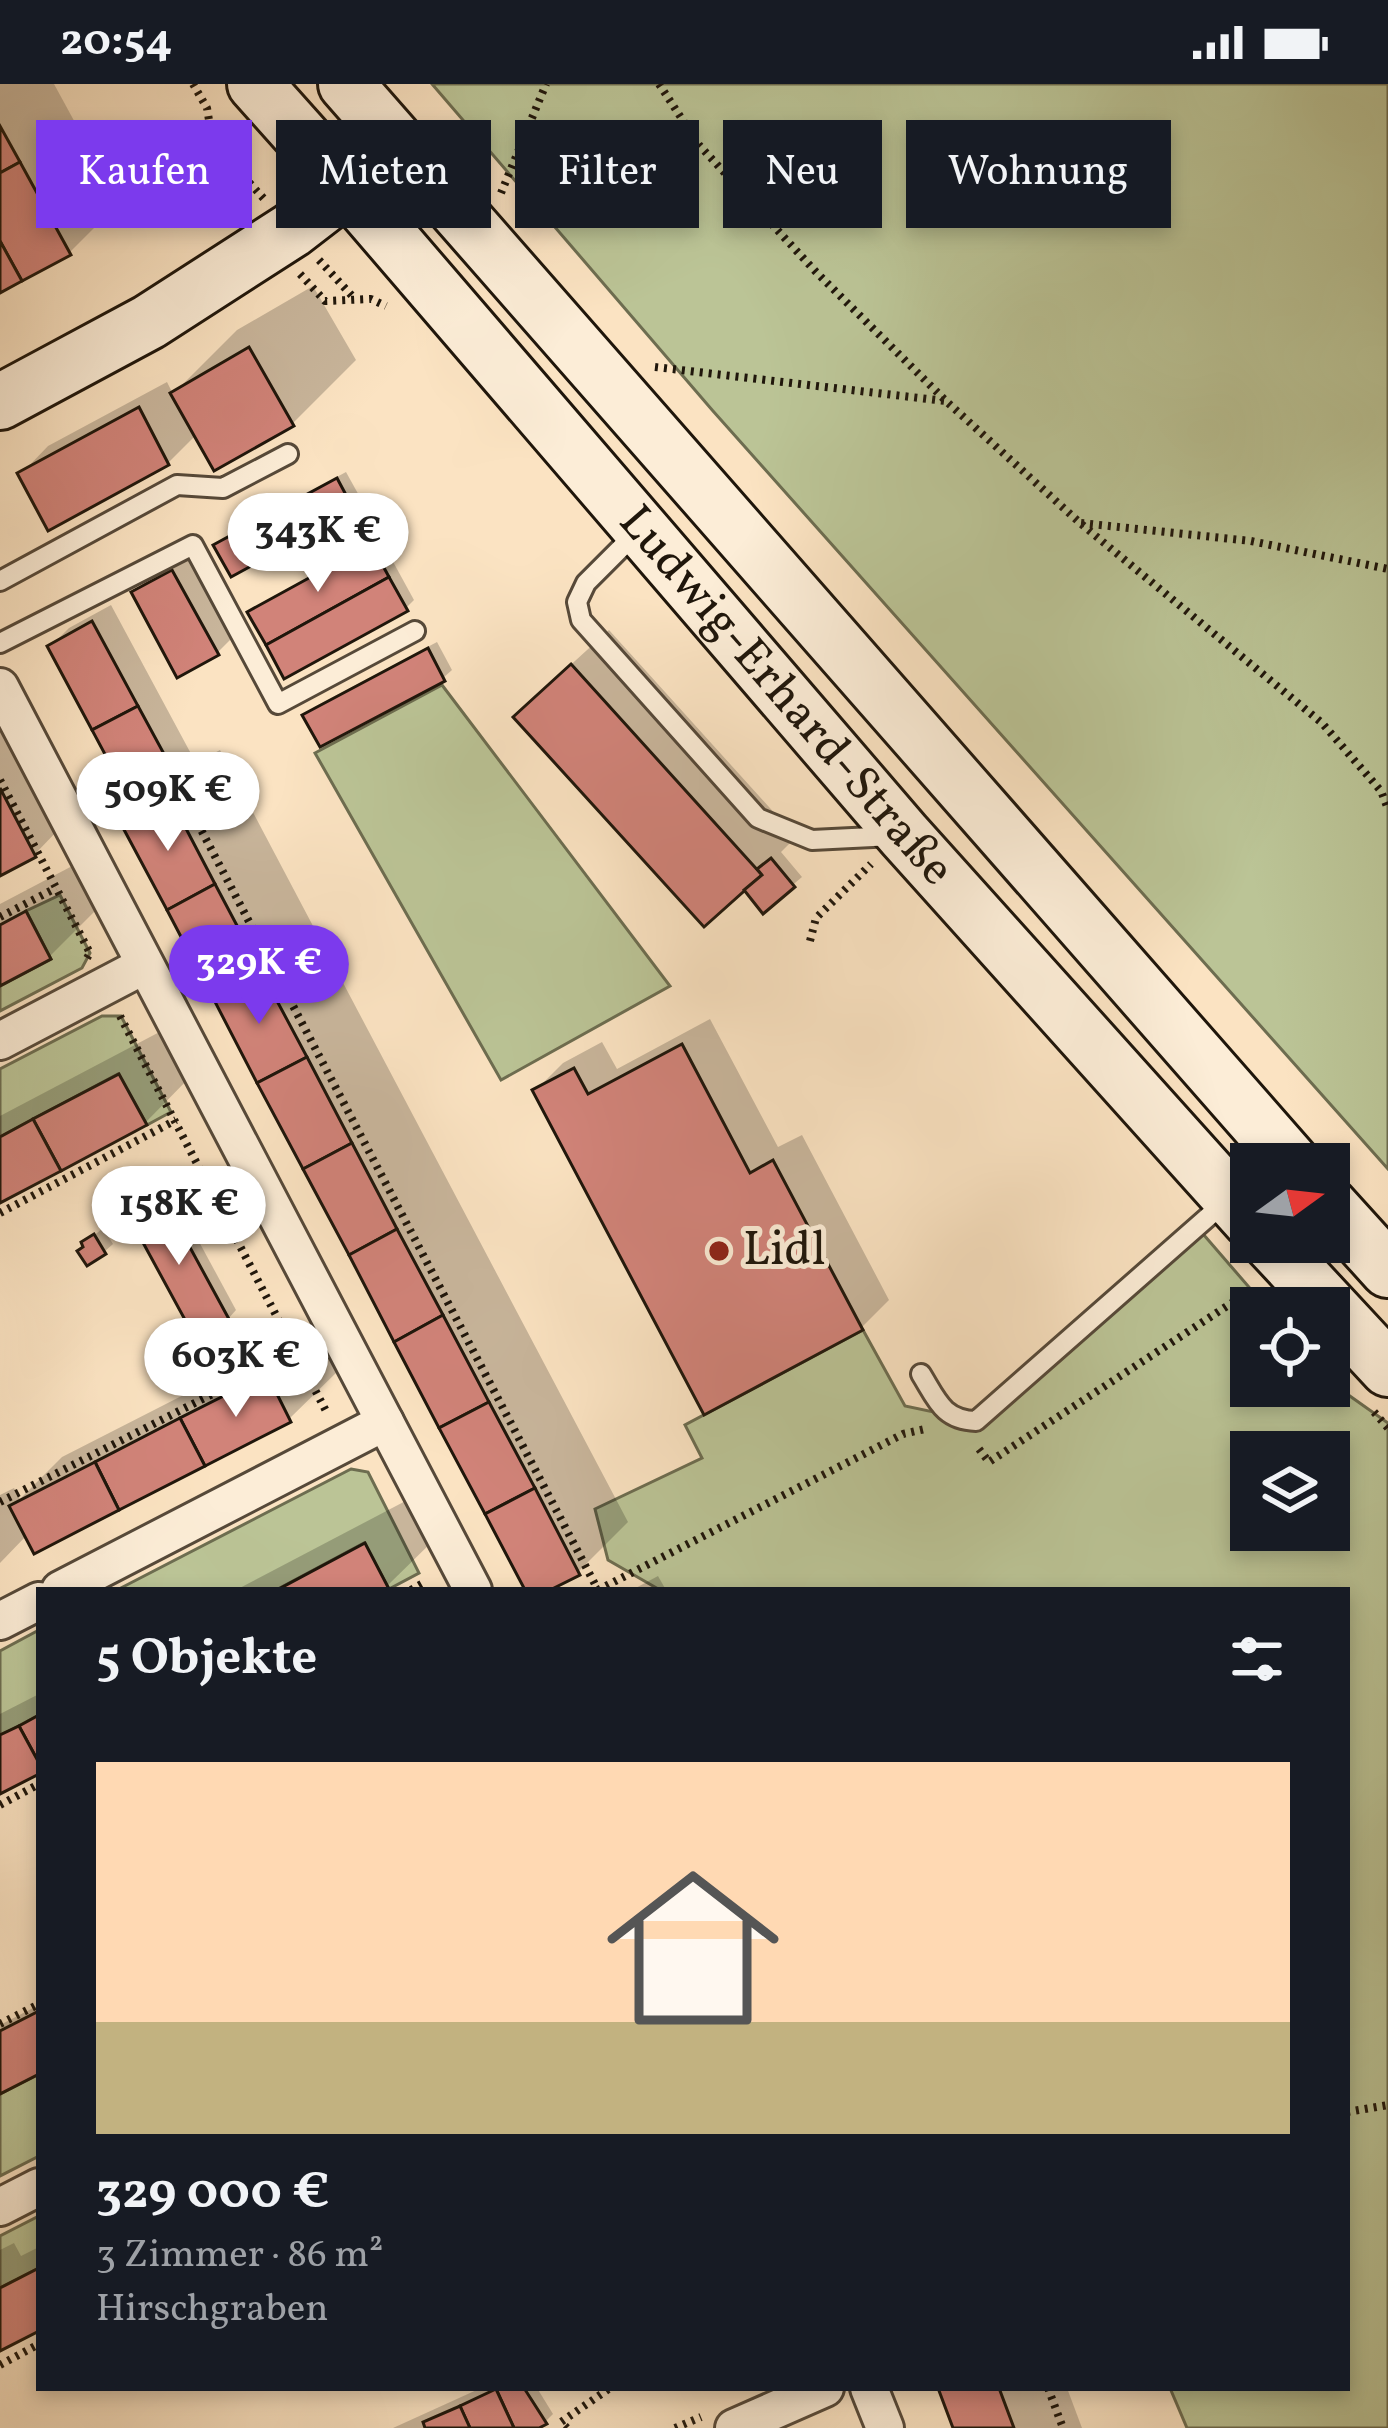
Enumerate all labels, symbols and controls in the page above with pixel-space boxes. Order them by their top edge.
text: 20:54 [60,11,173,74]
chip: Kaufen [36,120,252,228]
chip: Mieten [276,120,491,228]
chip: Filter [515,120,699,228]
chip: Neu [723,120,882,228]
chip: Wohnung [906,120,1171,228]
street label: Ludwig-Erhard-Straße [602,491,968,901]
pin: 343K € [220,493,416,595]
text: 343K € [255,505,381,559]
pin: 509K € [70,752,266,854]
text: 509K € [104,764,232,818]
pin: 329K € [161,925,357,1027]
text: 329K € [196,937,322,991]
north arrow [1230,1143,1350,1263]
map controls [1230,1143,1350,1551]
pin: 158K € [81,1166,277,1268]
text: 158K € [119,1178,239,1232]
place label: Lidl [743,1218,826,1285]
marker: Lidl [706,1238,732,1264]
button: locate [1230,1287,1350,1407]
pin: 603K € [138,1318,334,1420]
text: 603K € [171,1330,301,1384]
button: layers [1230,1431,1350,1551]
text: 5 Objekte [96,1624,317,1695]
icon: filters [1224,1626,1290,1692]
icon: home [585,1840,801,2056]
text: 329 000 € [96,2158,330,2229]
text: 3 Zimmer · 86 m² [96,2229,384,2283]
text: Hirschgraben [96,2283,329,2337]

